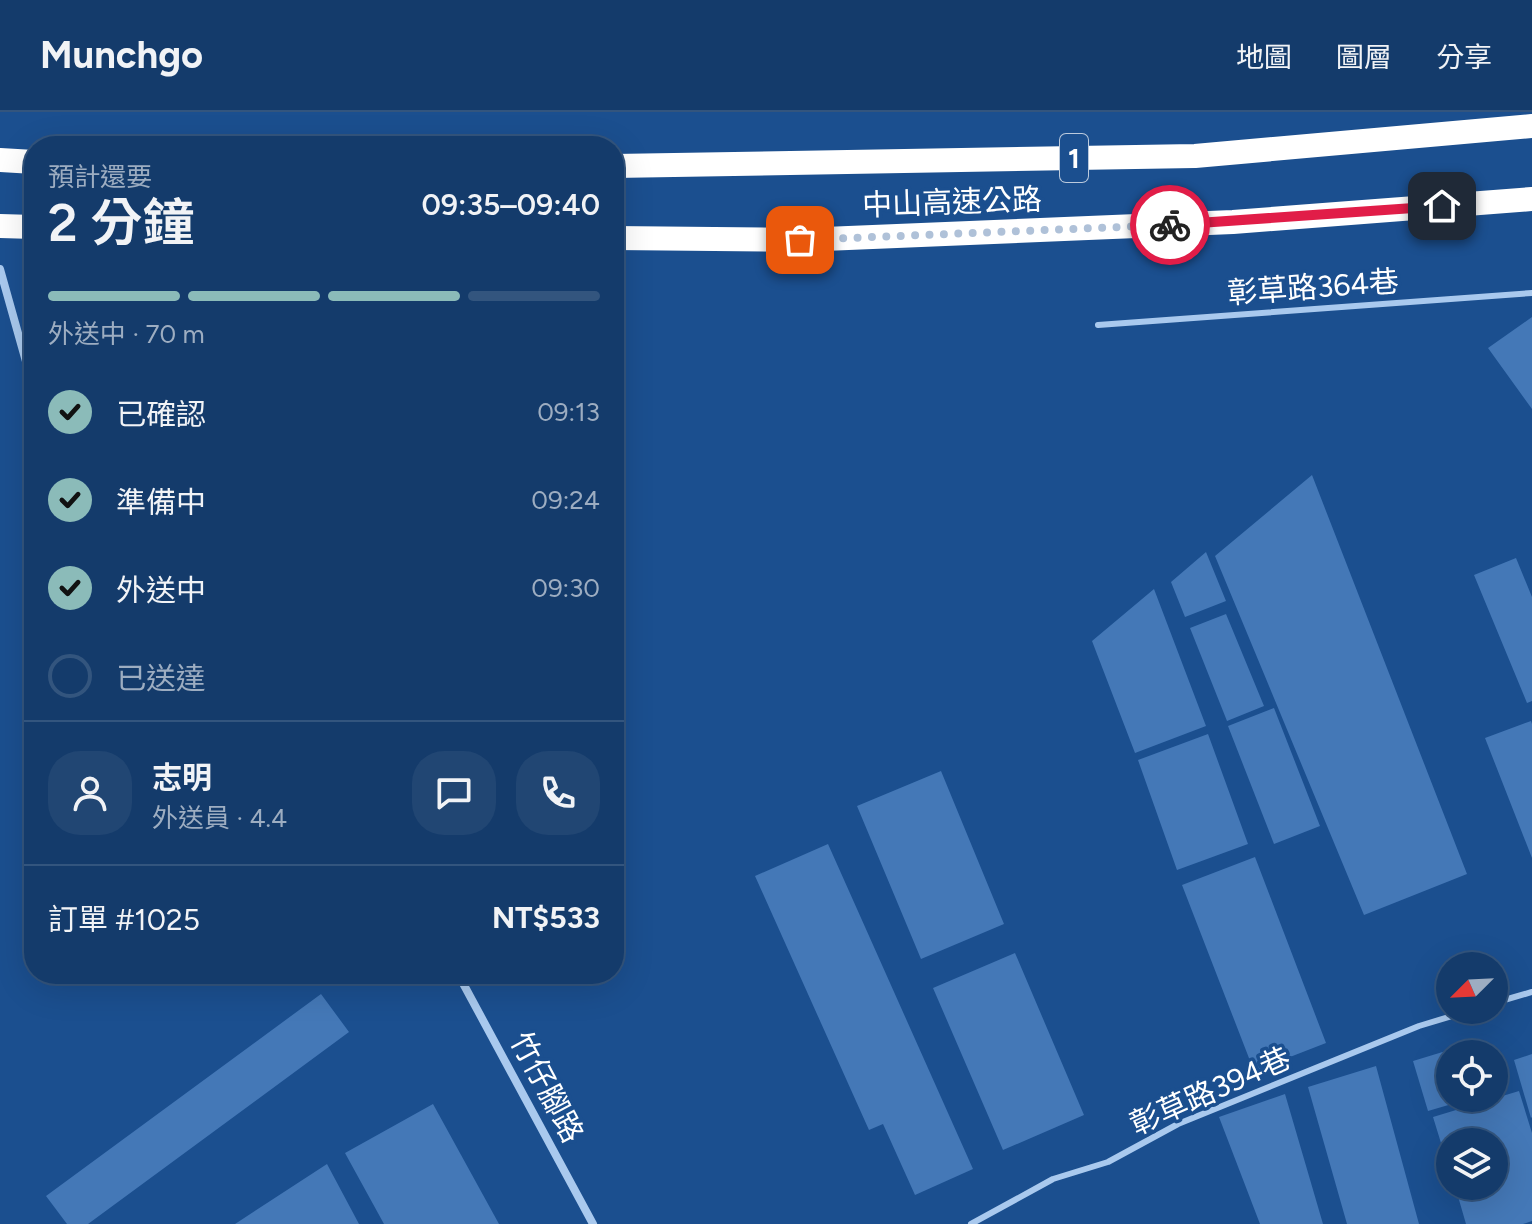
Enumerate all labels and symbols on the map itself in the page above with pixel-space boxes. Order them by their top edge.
road number: 1 [1060,134,1088,182]
pin [1408,172,1476,240]
street label: 中山高速公路 [861,180,1043,224]
courier [1130,185,1210,265]
pin [766,206,834,274]
street label: 彰草路364巷 [1226,263,1400,311]
north arrow [1436,952,1508,1024]
street label: 竹仔腳路 [502,1025,592,1149]
street label: 彰草路394巷 [1124,1039,1296,1143]

